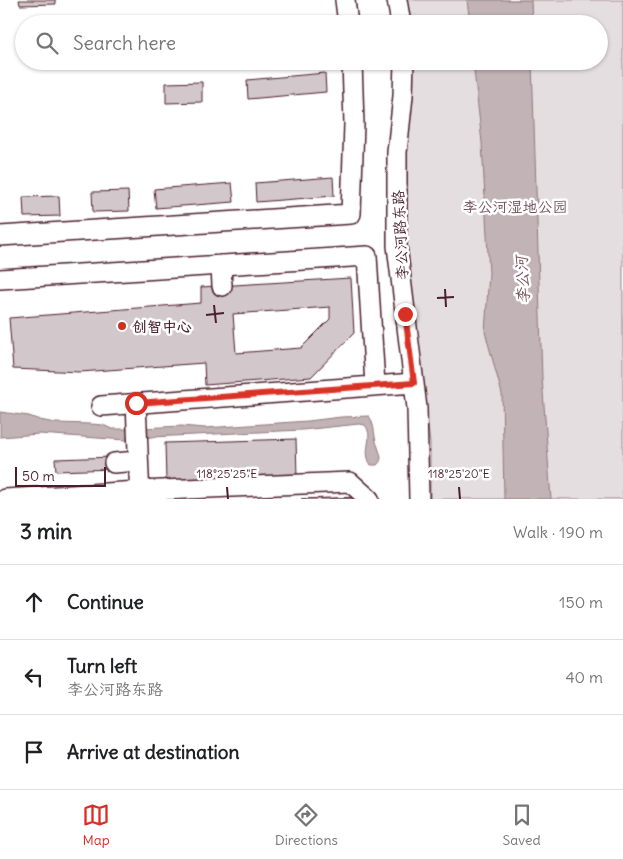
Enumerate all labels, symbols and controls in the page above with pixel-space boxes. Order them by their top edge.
search box [15,15,608,70]
icon: search [33,29,61,57]
text: Search here [73,31,176,55]
street label: 李公河路东路 [388,190,412,280]
park label: 李公河湿地公园 [462,197,568,216]
water label: 李公河 [511,253,533,304]
route end [394,303,417,326]
place label: 创智中心 [132,317,192,336]
marker: 创智中心 [116,320,128,332]
route start [125,392,148,415]
scale bar [15,464,106,487]
text: 118°25'25"E [197,466,257,481]
text: 118°25'20"E [428,466,490,481]
text: 50 m [22,467,55,485]
text: 3 min [20,518,72,545]
text: Walk · 190 m [513,522,603,542]
icon: ahead [20,588,48,616]
text: Continue [67,590,144,614]
text: 150 m [559,592,603,612]
text: Turn left [67,654,137,678]
icon: left [20,663,48,691]
text: 40 m [565,667,603,687]
text: 李公河路东路 [67,679,163,699]
icon: arrive [20,738,48,766]
text: Arrive at destination [67,740,240,764]
tab: Map [82,801,110,849]
tab: Directions [275,801,338,849]
tab: Saved [502,801,541,849]

